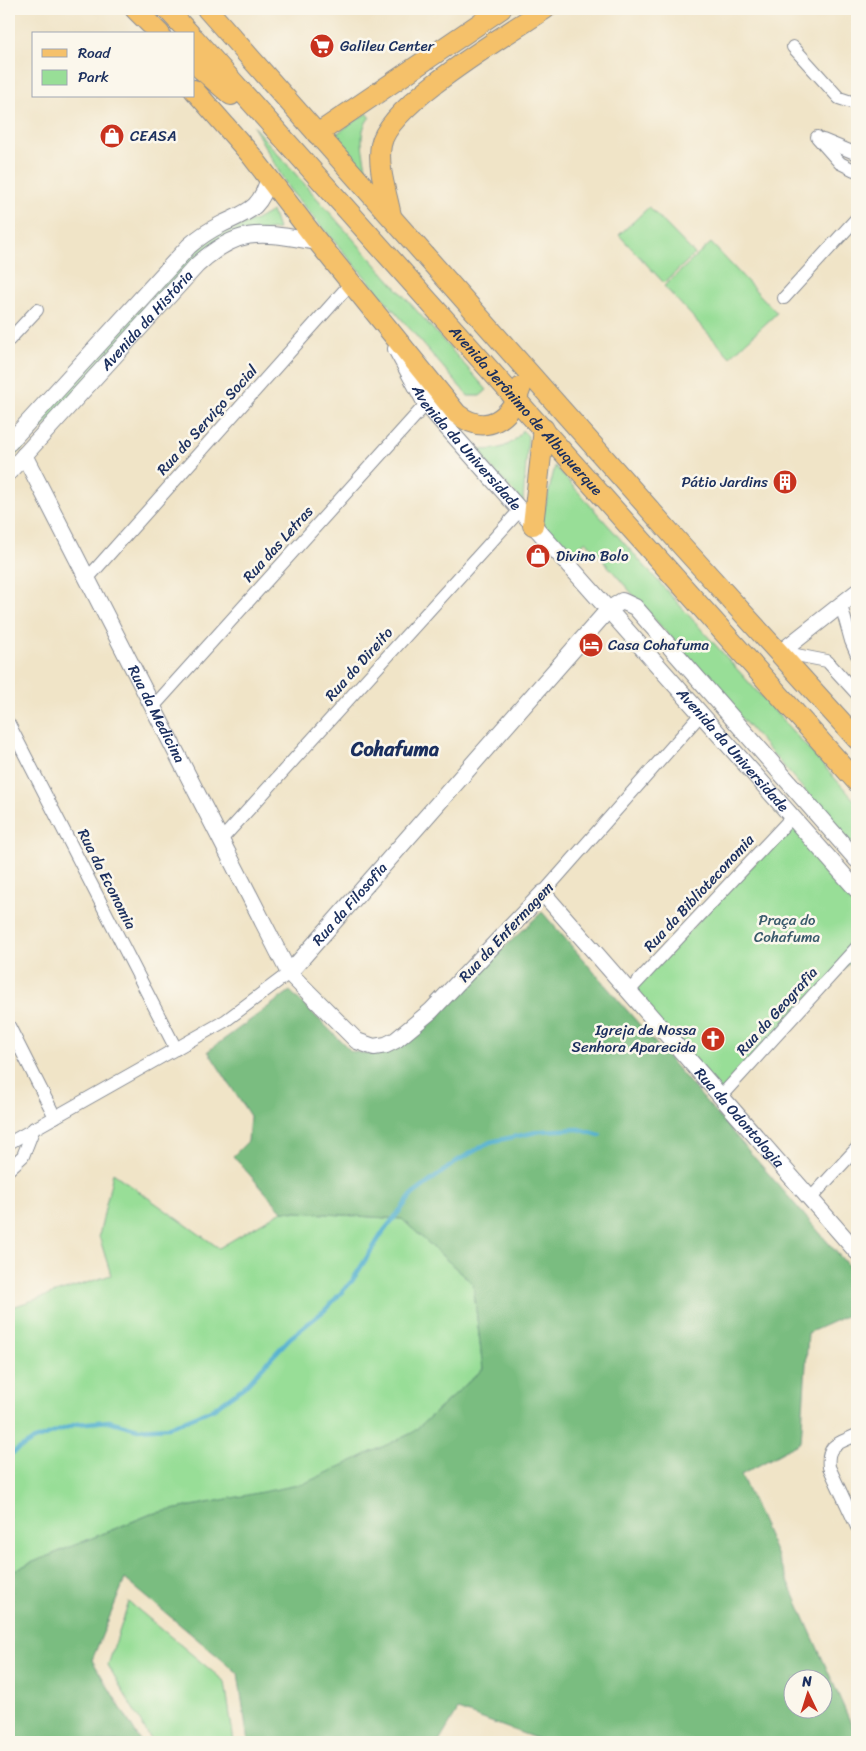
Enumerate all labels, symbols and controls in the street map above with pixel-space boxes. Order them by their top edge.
legend [32,32,195,98]
supermarket icon: Galileu Center [309,33,335,59]
place label: Galileu Center [340,33,435,59]
text: Road [78,40,111,66]
text: Park [78,64,109,90]
shop icon: CEASA [99,123,125,149]
place label: CEASA [130,123,177,149]
street label: Avenida da História [93,264,200,377]
street label: Avenida Jerônimo de Albuquerque [442,319,609,502]
street label: Rua do Serviço Social [150,358,264,481]
street label: Avenida da Universidade [404,379,528,517]
place label: Pátio Jardins [681,469,768,495]
building icon: Pátio Jardins [772,469,798,495]
street label: Rua das Letras [236,500,320,588]
shop icon: Divino Bolo [525,543,551,569]
place label: Divino Bolo [556,543,629,569]
street label: Rua do Direito [318,621,400,707]
hotel icon: Casa Cohafuma [578,632,604,658]
place label: Casa Cohafuma [608,632,709,658]
street label: Rua da Medicina [121,660,193,768]
street label: Avenida da Universidade [669,681,795,818]
district label: Cohafuma [350,732,439,767]
street label: Rua da Economia [70,824,144,934]
street label: Rua da Biblioteconomia [637,828,761,958]
street label: Rua da Filosofia [306,856,394,952]
street label: Rua da Enfermagem [452,875,560,988]
park label: Praça do Cohafuma [754,907,820,950]
street label: Rua da Geografia [730,960,825,1061]
place label: Igreja de Nossa Senhora Aparecida [572,1017,696,1060]
church icon: Igreja de Nossa Senhora Aparecida [700,1026,726,1052]
street label: Rua da Odontologia [688,1061,791,1174]
north arrow [784,1668,834,1718]
text: N [800,1669,813,1694]

